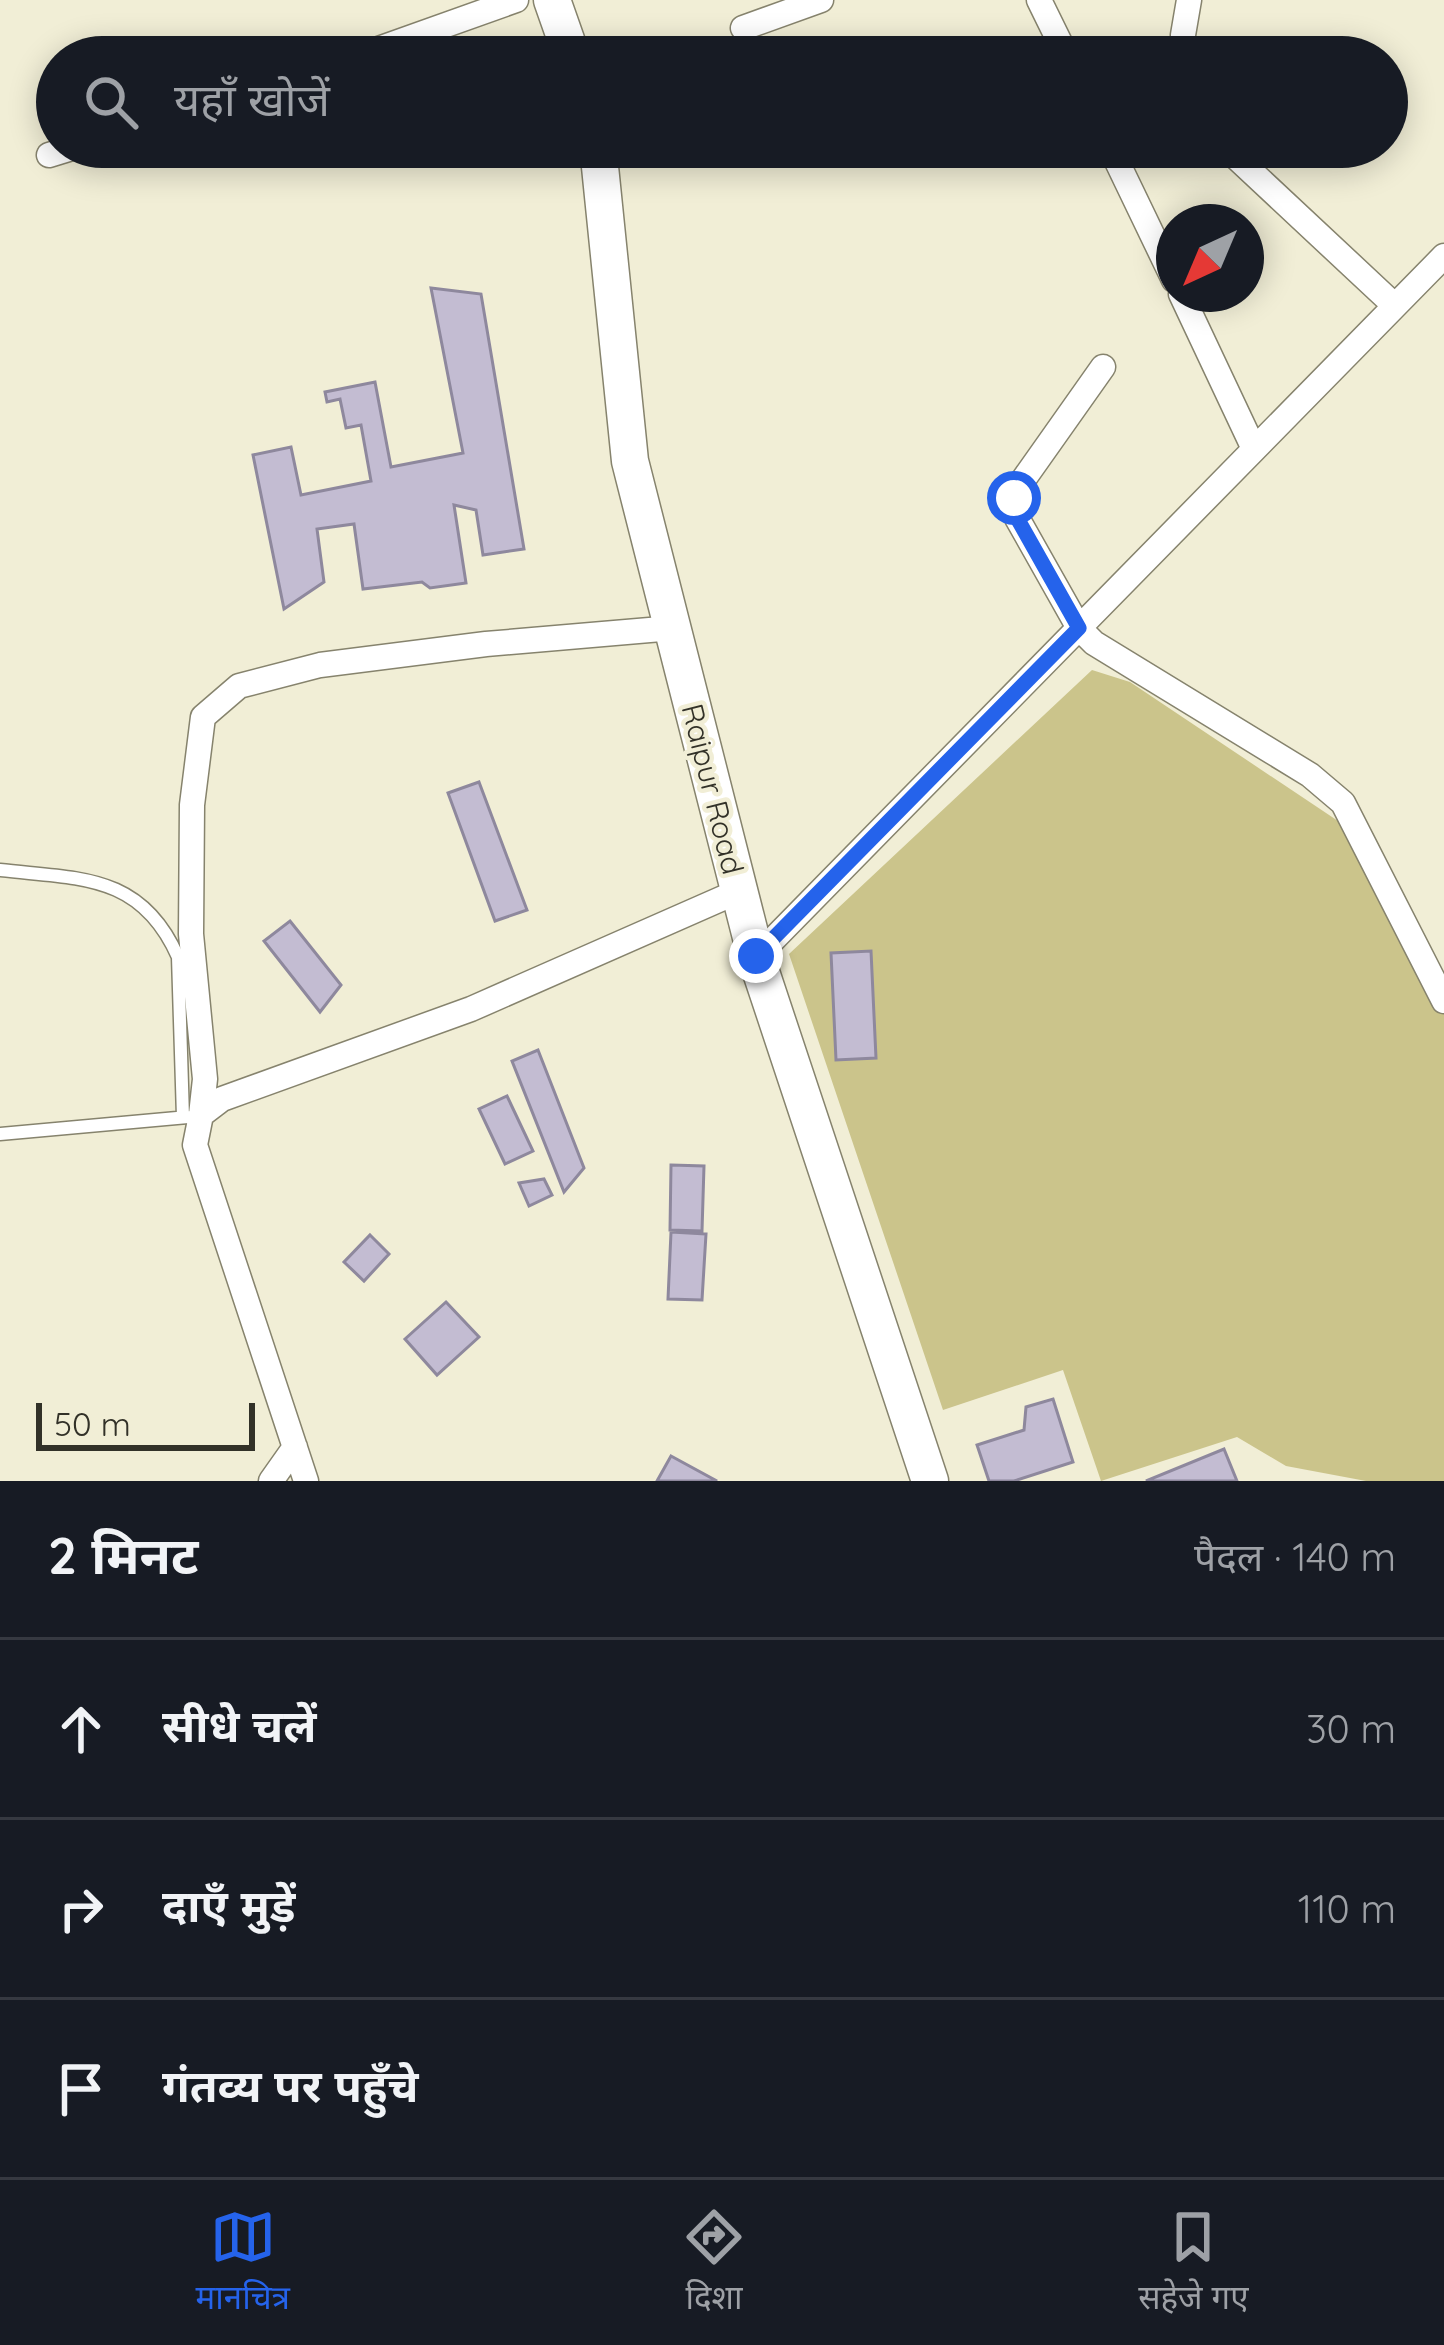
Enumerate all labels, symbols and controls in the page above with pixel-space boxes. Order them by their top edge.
search box [36,36,1408,168]
icon: search [78,69,144,135]
text: यहाँ खोजें [174,71,330,127]
north arrow [1156,204,1264,312]
route start [987,471,1041,525]
street label: Raipur Road [673,700,753,878]
route end [729,929,783,983]
scale bar [36,1397,255,1450]
text: 50 m [54,1403,131,1444]
text: 2 मिनट [48,1523,198,1587]
text: पैदल · 140 m [1194,1532,1396,1581]
icon: ahead [48,1696,114,1762]
text: सीधे चलें [162,1697,316,1753]
text: 30 m [1306,1704,1396,1753]
icon: right [48,1876,114,1942]
text: दाएँ मुड़ें [162,1877,295,1933]
text: 110 m [1298,1884,1396,1933]
icon: arrive [48,2056,114,2122]
text: गंतव्य पर पहुँचे [162,2057,419,2113]
tab: मानचित्र [196,2204,290,2322]
tab: दिशा [681,2204,747,2322]
tab: सहेजे गए [1138,2204,1248,2322]

